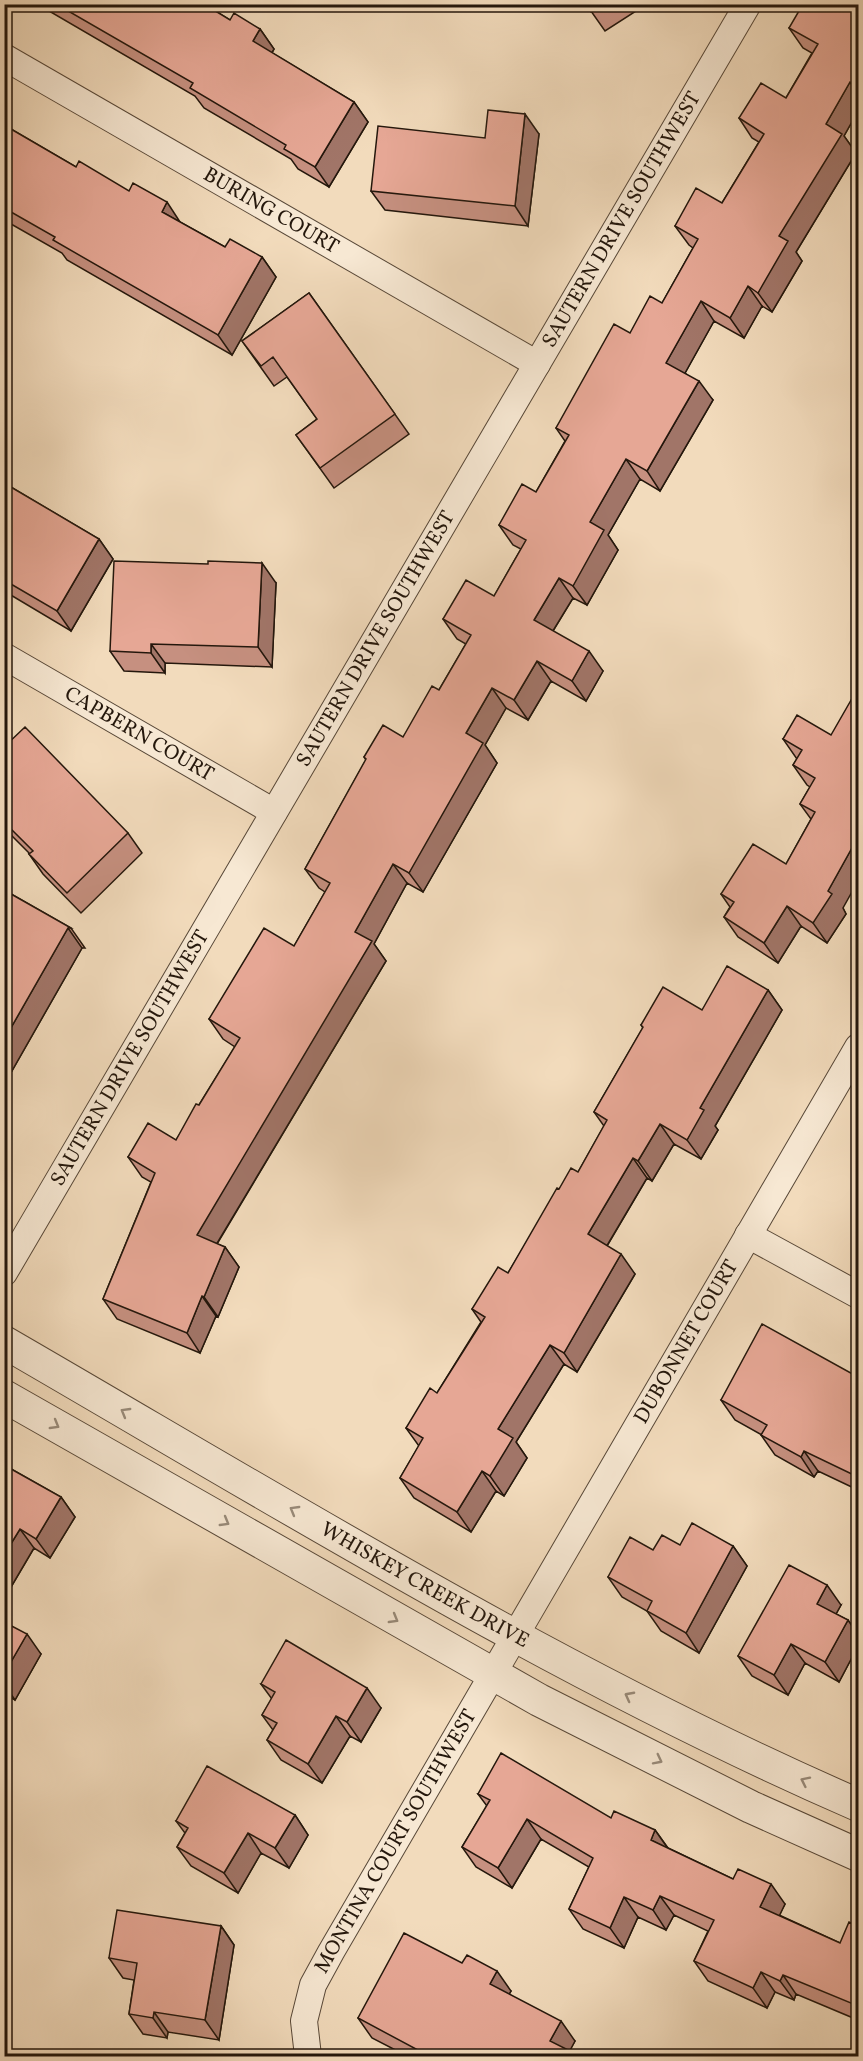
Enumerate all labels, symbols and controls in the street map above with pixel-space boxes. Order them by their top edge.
street label: SAUTERN DRIVE SOUTHWEST [535,86,708,353]
street label: BURING COURT [198,160,344,261]
street label: SAUTERN DRIVE SOUTHWEST [289,506,462,772]
street label: CAPBERN COURT [59,679,219,789]
street label: SAUTERN DRIVE SOUTHWEST [44,925,216,1192]
street label: DUBONNET COURT [627,1254,745,1429]
one-way arrow [121,1408,131,1419]
one-way arrow [49,1418,59,1429]
one-way arrow [290,1505,300,1517]
one-way arrow [218,1515,229,1526]
street label: WHISKEY CREEK DRIVE [315,1515,534,1655]
one-way arrow [388,1612,398,1623]
one-way arrow [625,1692,636,1703]
street label: MONTINA COURT SOUTHWEST [308,1704,484,1979]
one-way arrow [652,1753,663,1765]
one-way arrow [801,1776,812,1788]

